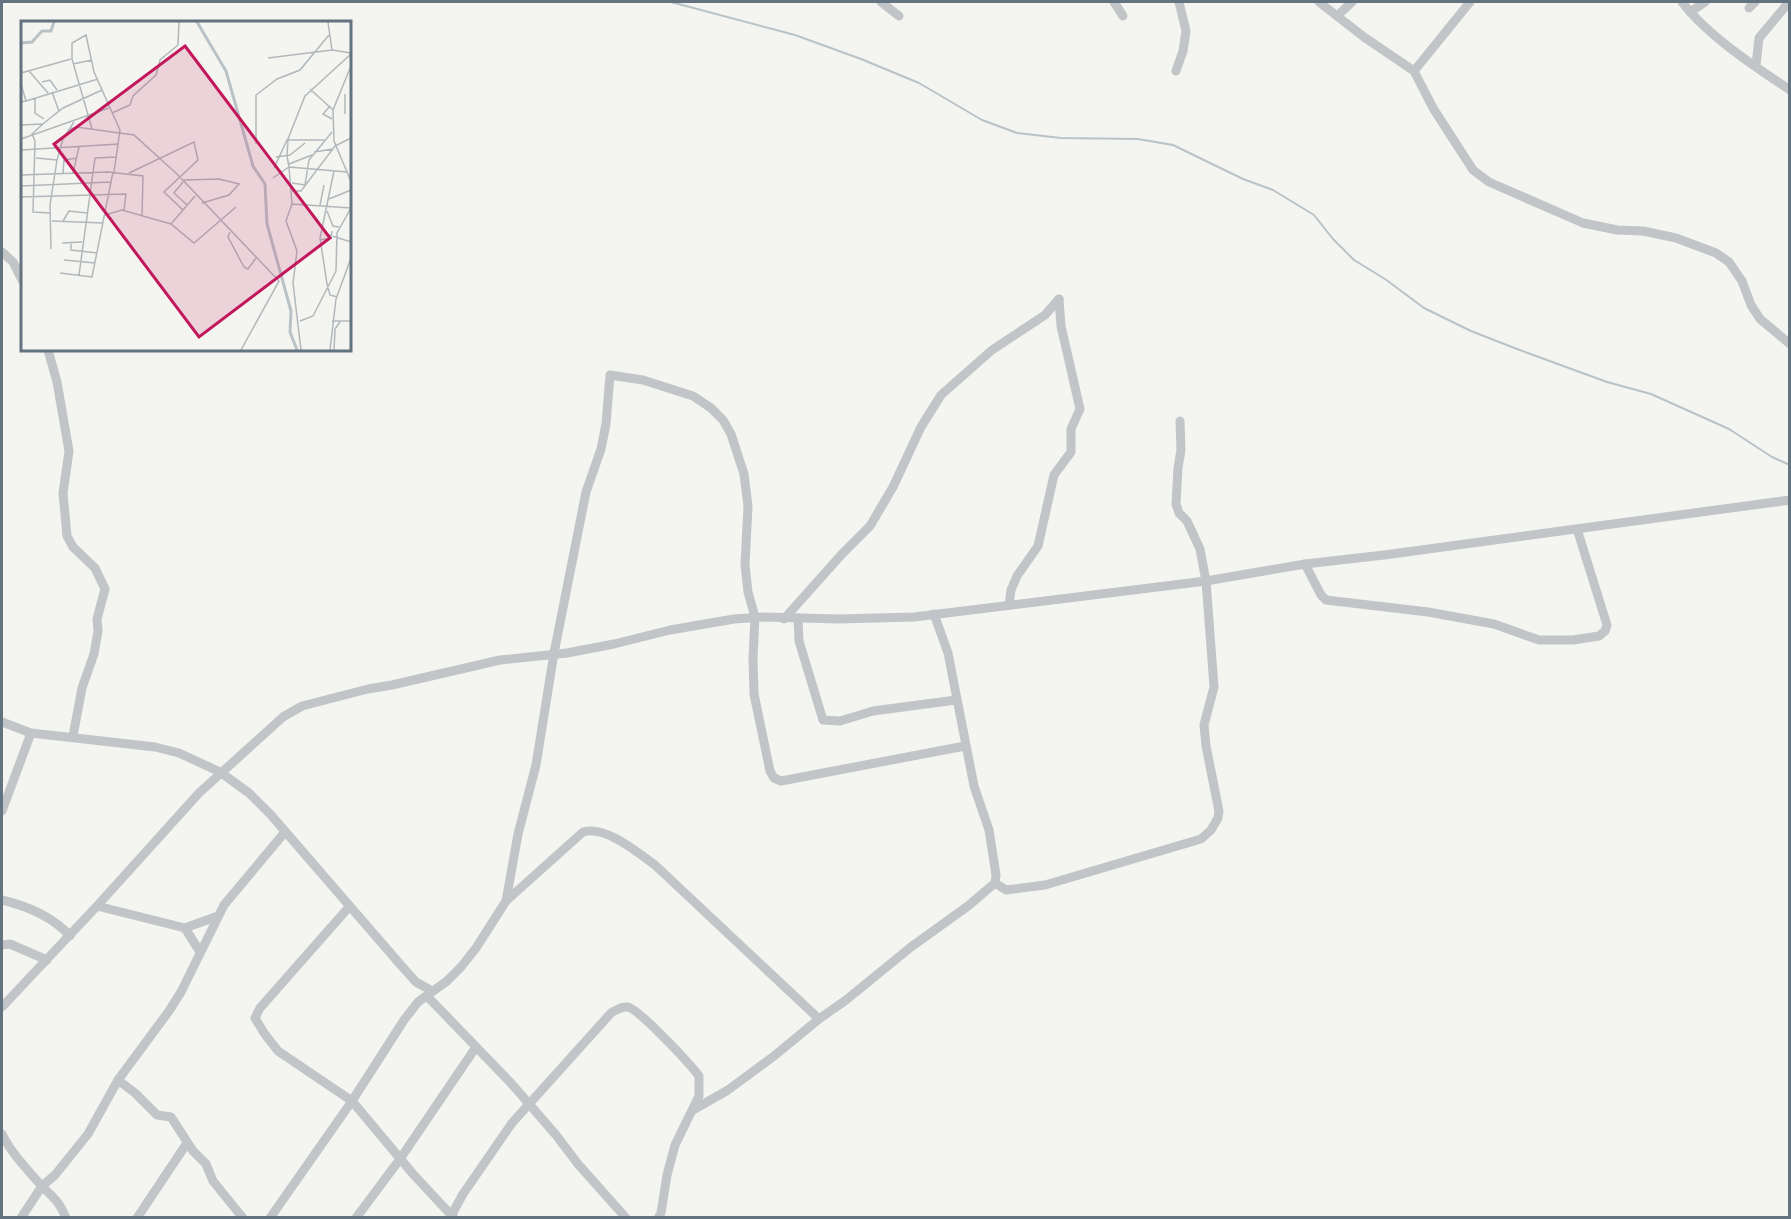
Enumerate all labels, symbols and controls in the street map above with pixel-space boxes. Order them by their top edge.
inset map [21,21,351,351]

